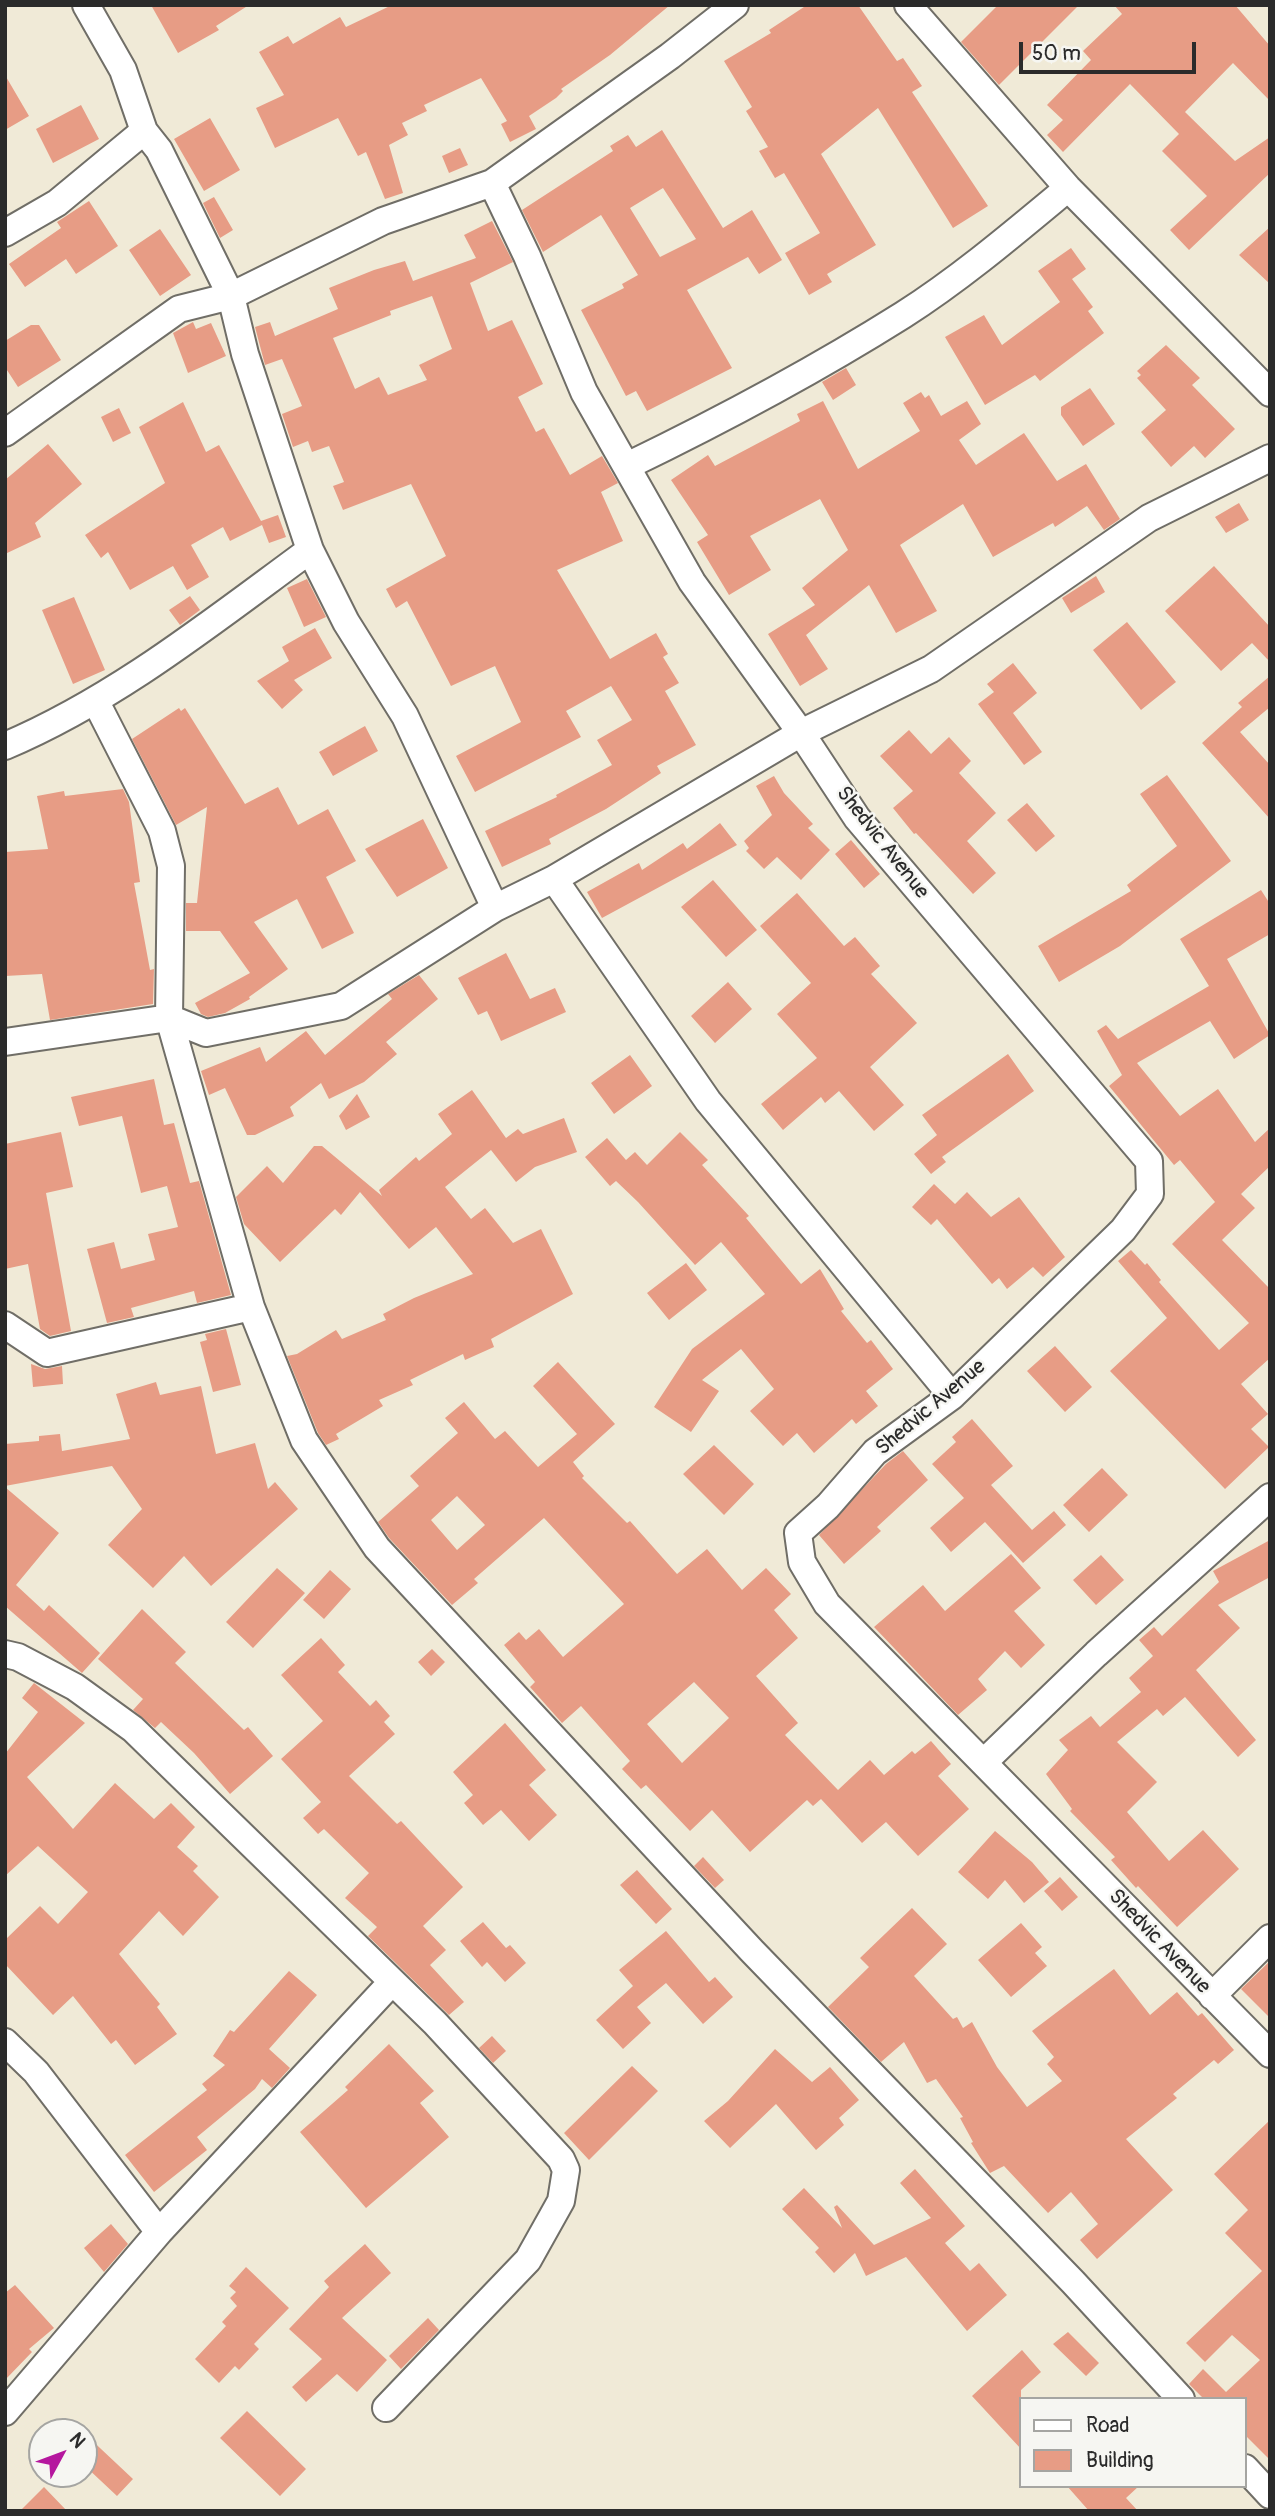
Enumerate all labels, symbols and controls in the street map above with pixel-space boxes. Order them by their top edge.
scale bar [1023,28,1200,72]
text: 50 m [1032,40,1081,67]
street label: Shedvic Avenue [830,782,934,904]
street label: Shedvic Avenue [871,1355,991,1461]
street label: Shedvic Avenue [1103,1884,1215,2000]
legend [1020,2397,1247,2488]
text: Road [1086,2412,1130,2439]
north arrow [28,2418,98,2488]
text: N [64,2428,91,2453]
text: Building [1086,2447,1153,2474]

